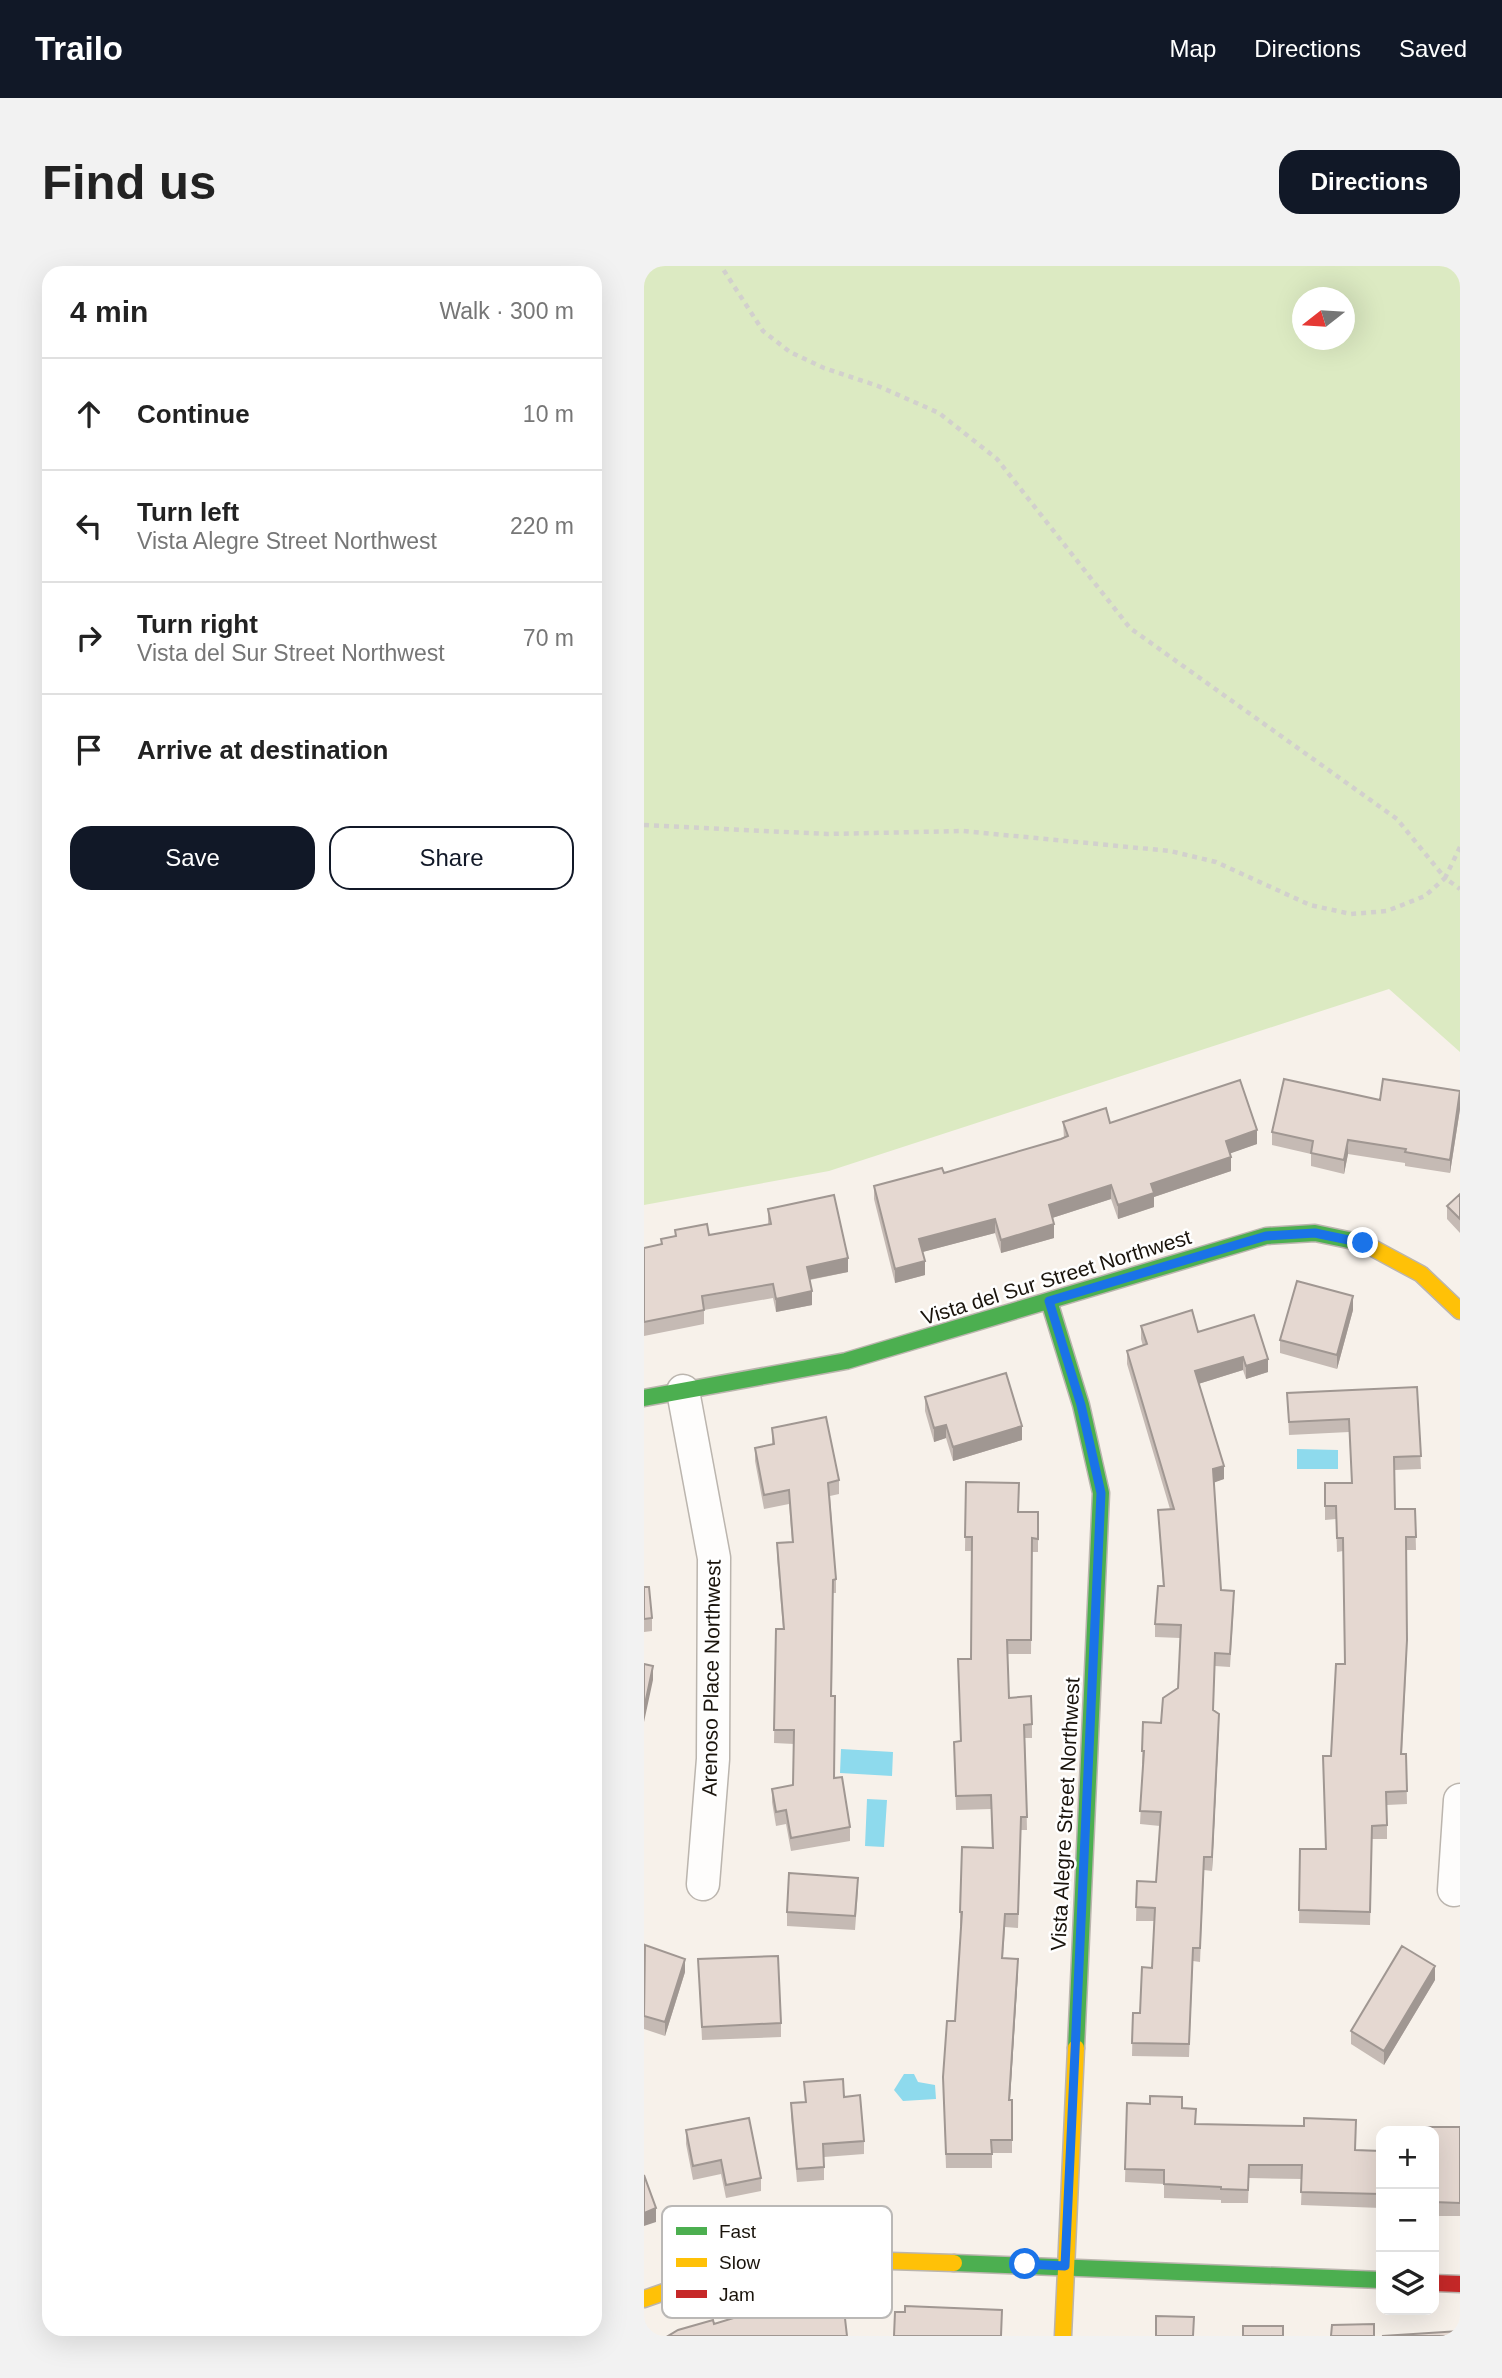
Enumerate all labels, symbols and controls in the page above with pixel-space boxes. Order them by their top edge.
text: Trailo [35,30,123,67]
text: Map [1170,35,1216,62]
text: Directions [1254,35,1361,62]
text: Saved [1399,35,1467,62]
button: Directions [1279,150,1460,214]
text: Find us [42,155,216,209]
north arrow [1292,287,1355,350]
text: 4 min [70,295,148,328]
text: Walk · 300 m [439,298,574,324]
icon: ahead [70,395,108,433]
text: Continue [137,399,250,429]
text: 10 m [523,401,574,427]
text: Turn left [137,497,239,527]
icon: left [70,507,108,545]
text: 220 m [510,513,574,539]
text: Vista Alegre Street Northwest [137,528,437,554]
text: Turn right [137,609,258,639]
icon: right [70,619,108,657]
text: 70 m [523,625,574,651]
text: Vista del Sur Street Northwest [137,640,445,666]
icon: arrive [70,731,108,769]
text: Arrive at destination [137,735,388,765]
button: Save [70,826,315,890]
button: Share [329,826,574,890]
street label: Vista del Sur Street Northwest [918,1225,1194,1329]
route end [1347,1227,1378,1258]
street label: Arenoso Place Northwest [697,1559,725,1797]
street label: Vista Alegre Street Northwest [1046,1676,1084,1951]
map controls [1376,2126,1439,2315]
button: + [1376,2126,1439,2189]
button: − [1376,2189,1439,2252]
legend [662,2206,892,2318]
text: Fast [719,2221,757,2242]
route start [1009,2248,1040,2279]
text: Slow [719,2252,760,2273]
button: layers [1376,2252,1439,2315]
text: Jam [719,2284,755,2305]

